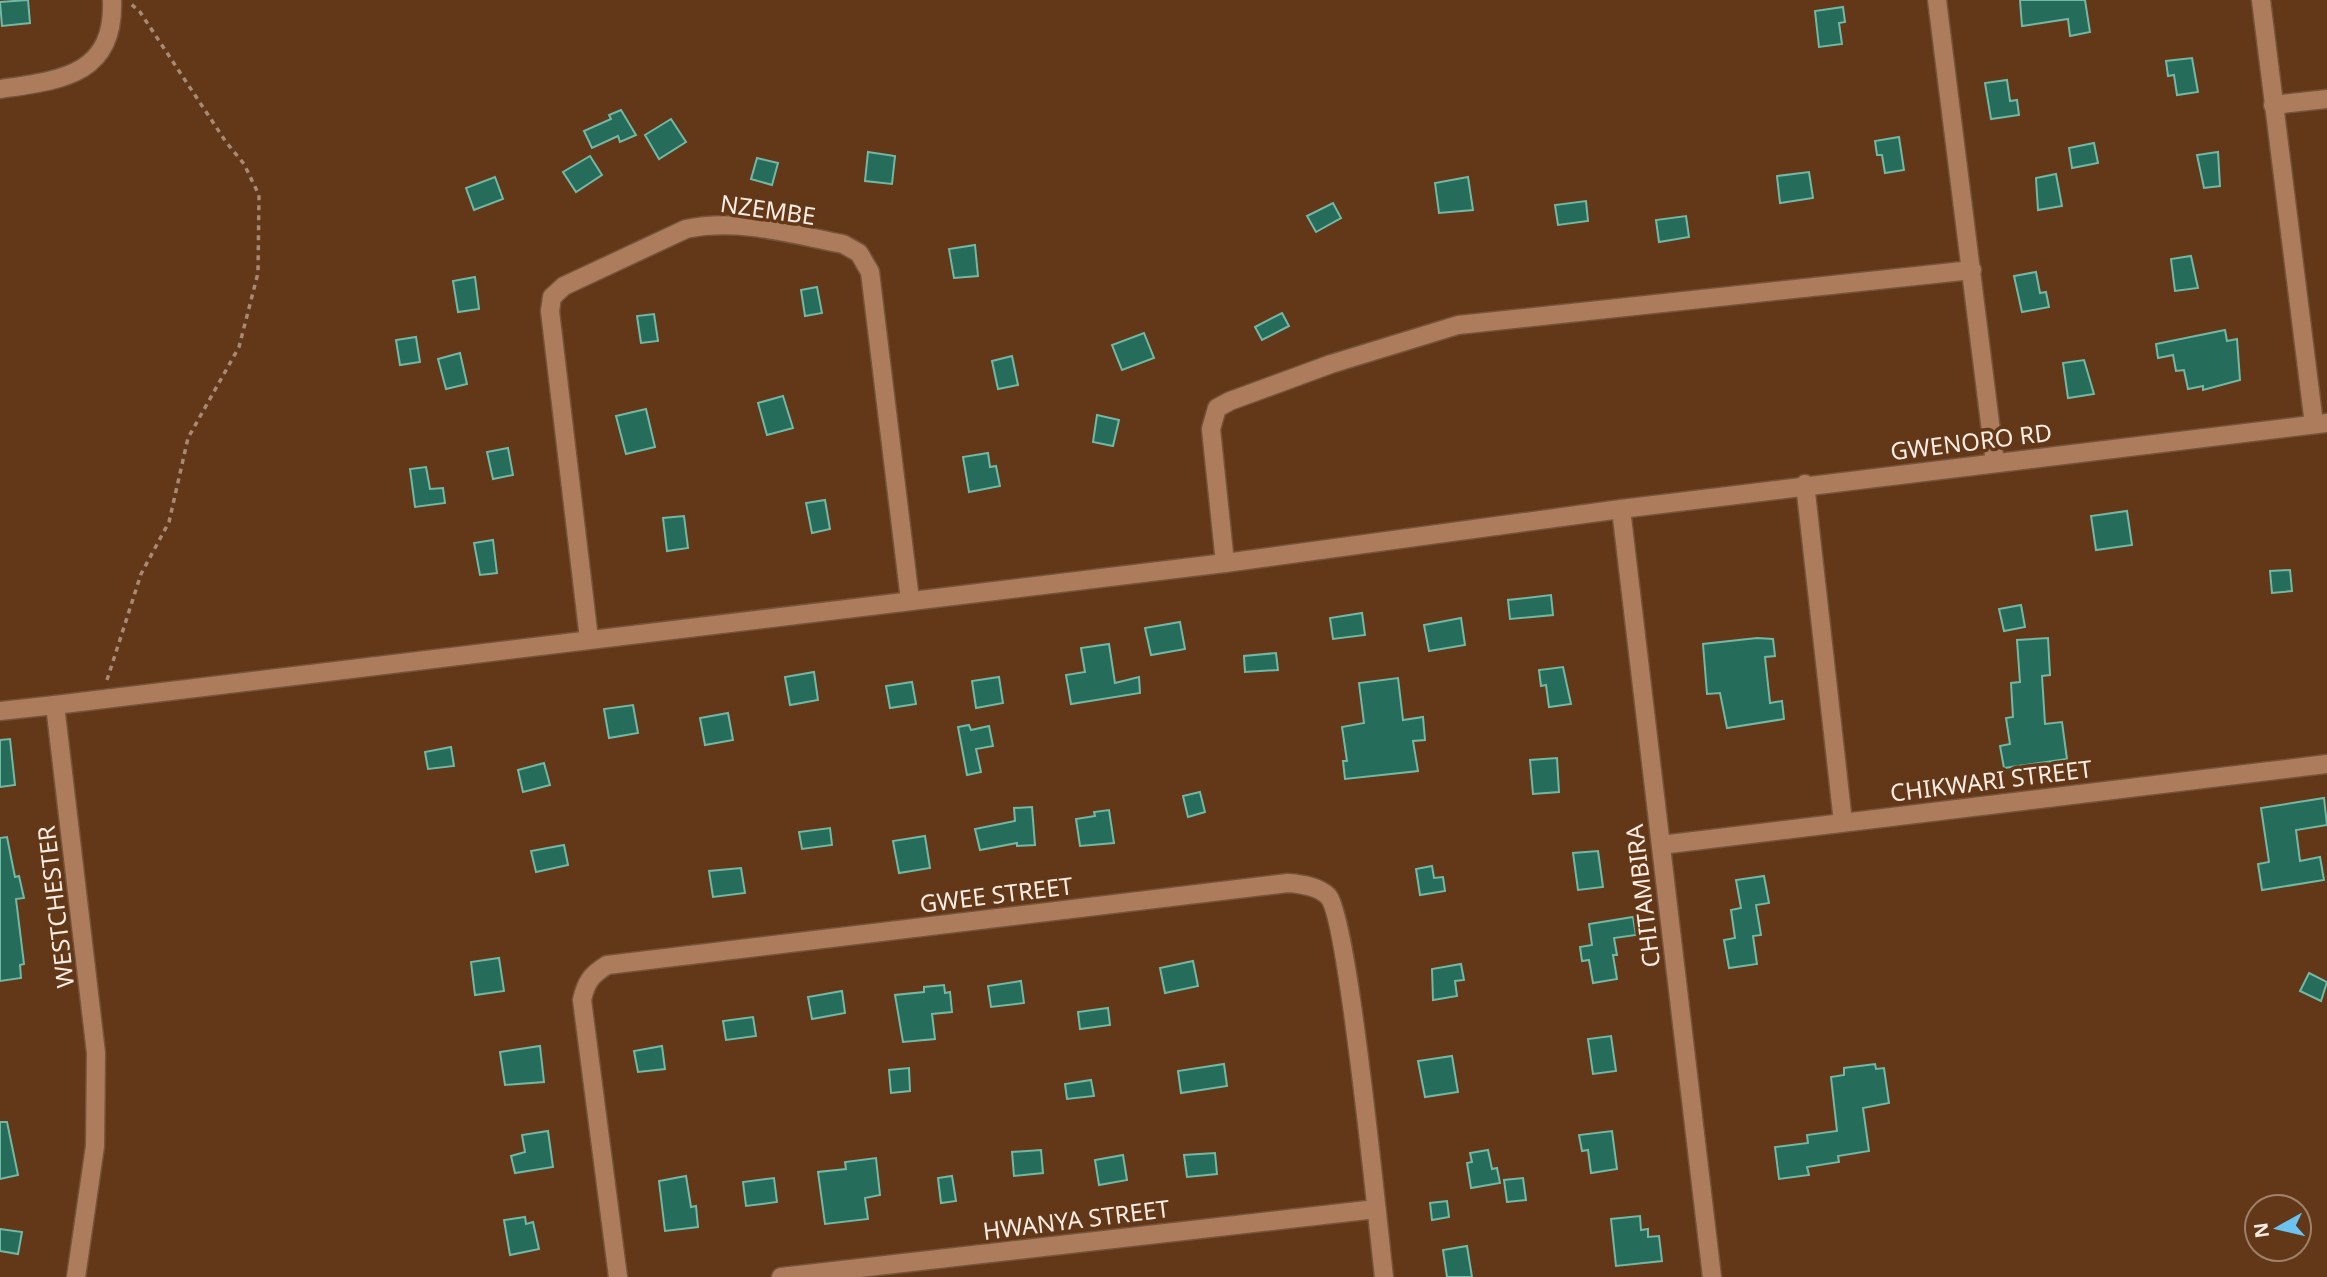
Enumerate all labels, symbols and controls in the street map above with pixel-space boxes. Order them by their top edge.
street label: NZEMBE [718,186,818,232]
street label: GWENORO RD [1888,415,2054,467]
street label: CHIKWARI STREET [1888,751,2095,809]
street label: CHITAMBIRA [1617,822,1667,969]
street label: WESTCHESTER [29,824,81,990]
street label: GWEE STREET [917,868,1075,920]
street label: HWANYA STREET [981,1191,1172,1247]
north arrow [2243,1193,2313,1263]
text: N [2247,1221,2275,1240]

